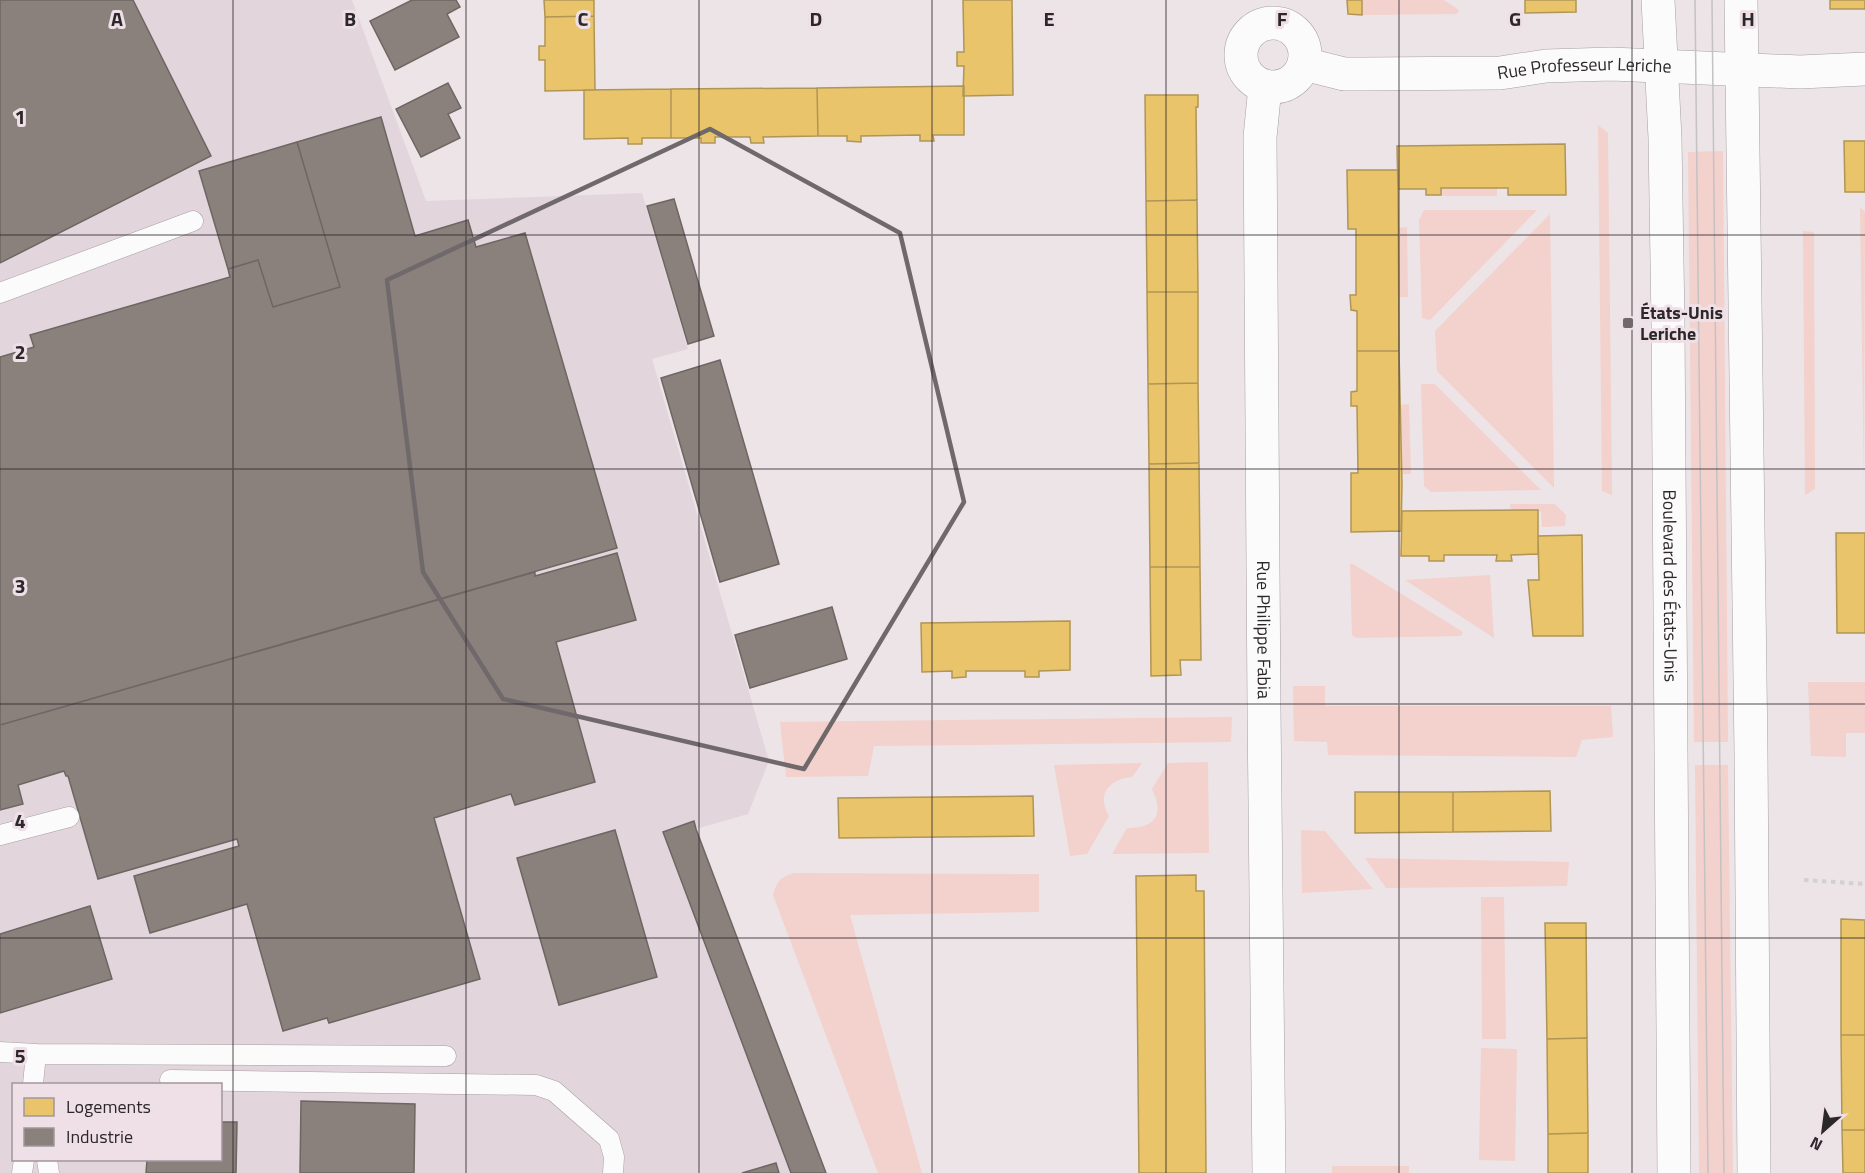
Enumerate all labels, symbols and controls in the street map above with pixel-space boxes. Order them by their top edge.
text: A [111,3,123,34]
text: B [344,3,356,34]
text: C [578,3,589,34]
text: D [810,3,822,34]
text: E [1043,3,1055,34]
text: F [1277,3,1288,34]
text: G [1509,3,1521,34]
text: H [1741,3,1755,34]
street label: Rue Professeur Leriche [1495,50,1672,86]
text: 1 [14,101,26,132]
place label: États-Unis Leriche [1640,299,1723,347]
marker: États-Unis Leriche [1621,316,1635,330]
text: 2 [14,336,26,367]
street label: Boulevard des États-Unis [1656,489,1685,682]
street label: Rue Philippe Fabia [1250,560,1278,699]
text: 3 [14,570,26,601]
text: 4 [14,805,26,836]
text: 5 [14,1040,26,1071]
legend [12,1083,222,1161]
text: Logements [66,1093,151,1120]
north arrow [1793,1101,1853,1161]
text: Industrie [66,1123,133,1150]
text: N [1805,1131,1826,1157]

